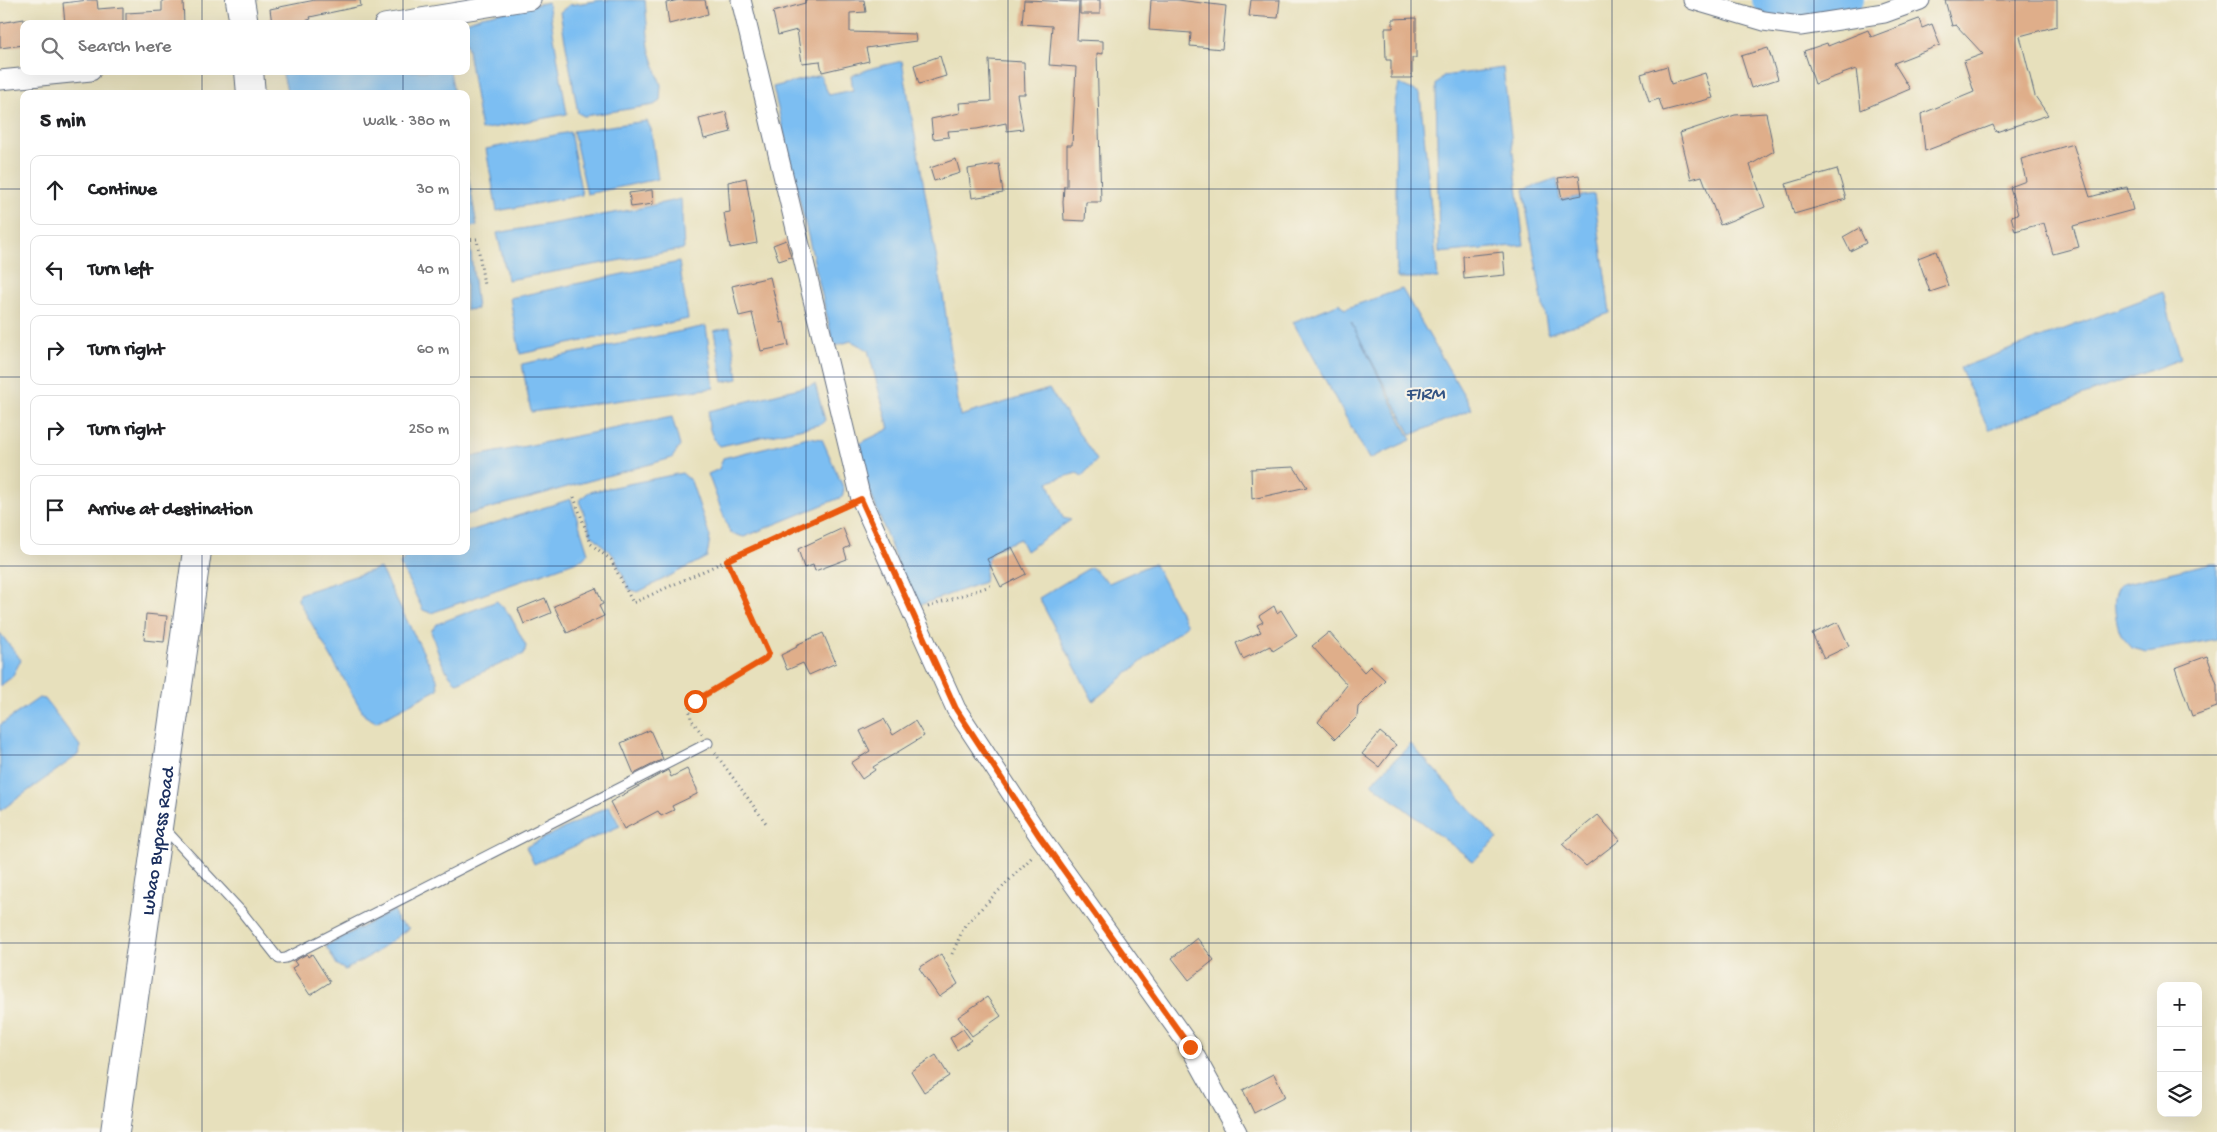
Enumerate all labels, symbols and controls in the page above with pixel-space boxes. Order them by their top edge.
search box [20,20,470,75]
icon: search [38,34,66,62]
text: Search here [78,36,172,59]
text: 5 min [40,110,85,135]
text: Walk · 380 m [363,113,450,132]
icon: ahead [41,176,69,204]
text: Continue [88,179,157,202]
text: 30 m [416,181,449,200]
icon: left [41,256,69,284]
text: Turn left [88,259,152,282]
text: 40 m [417,261,449,280]
icon: right [41,336,69,364]
text: Turn right [88,339,164,362]
text: 60 m [417,341,449,360]
water label: FIRM [1405,384,1446,407]
icon: right [41,416,69,444]
text: Turn right [88,419,164,442]
text: 250 m [409,421,449,440]
icon: arrive [41,496,69,524]
text: Arrive at destination [88,499,252,522]
route start [684,690,707,713]
street label: Lubao Bypass Road [138,764,182,917]
map controls [2157,982,2202,1117]
button: + [2157,982,2202,1027]
button: − [2157,1027,2202,1072]
route end [1179,1036,1202,1059]
button: layers [2157,1072,2202,1117]

